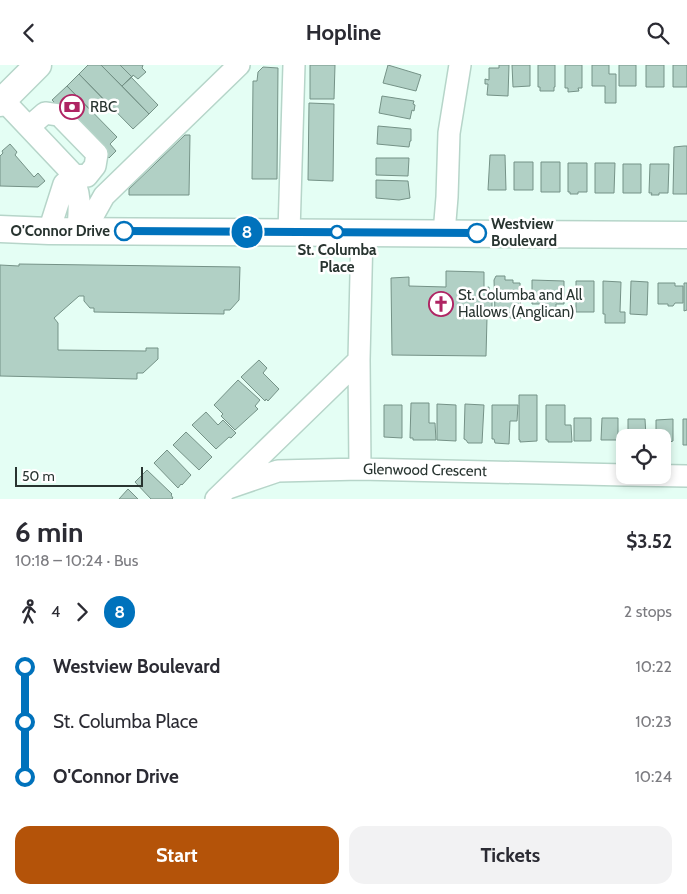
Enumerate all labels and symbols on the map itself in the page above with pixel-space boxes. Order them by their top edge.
bank icon: RBC [59,94,85,120]
place label: RBC [90,98,117,116]
place label: Westview Boulevard [491,215,557,250]
line badge: 8 [231,216,263,248]
marker: O'Connor Drive [114,221,134,241]
place label: O'Connor Drive [11,222,110,240]
marker: Westview Boulevard [467,223,487,243]
marker: St. Columba Place [330,225,344,239]
place label: St. Columba Place [297,241,377,276]
place label: St. Columba and All Hallows (Anglican) [458,286,583,321]
church icon: St. Columba and All Hallows (Anglican) [428,291,454,317]
street label: Glenwood Crescent [363,460,487,480]
scale bar [15,464,142,487]

